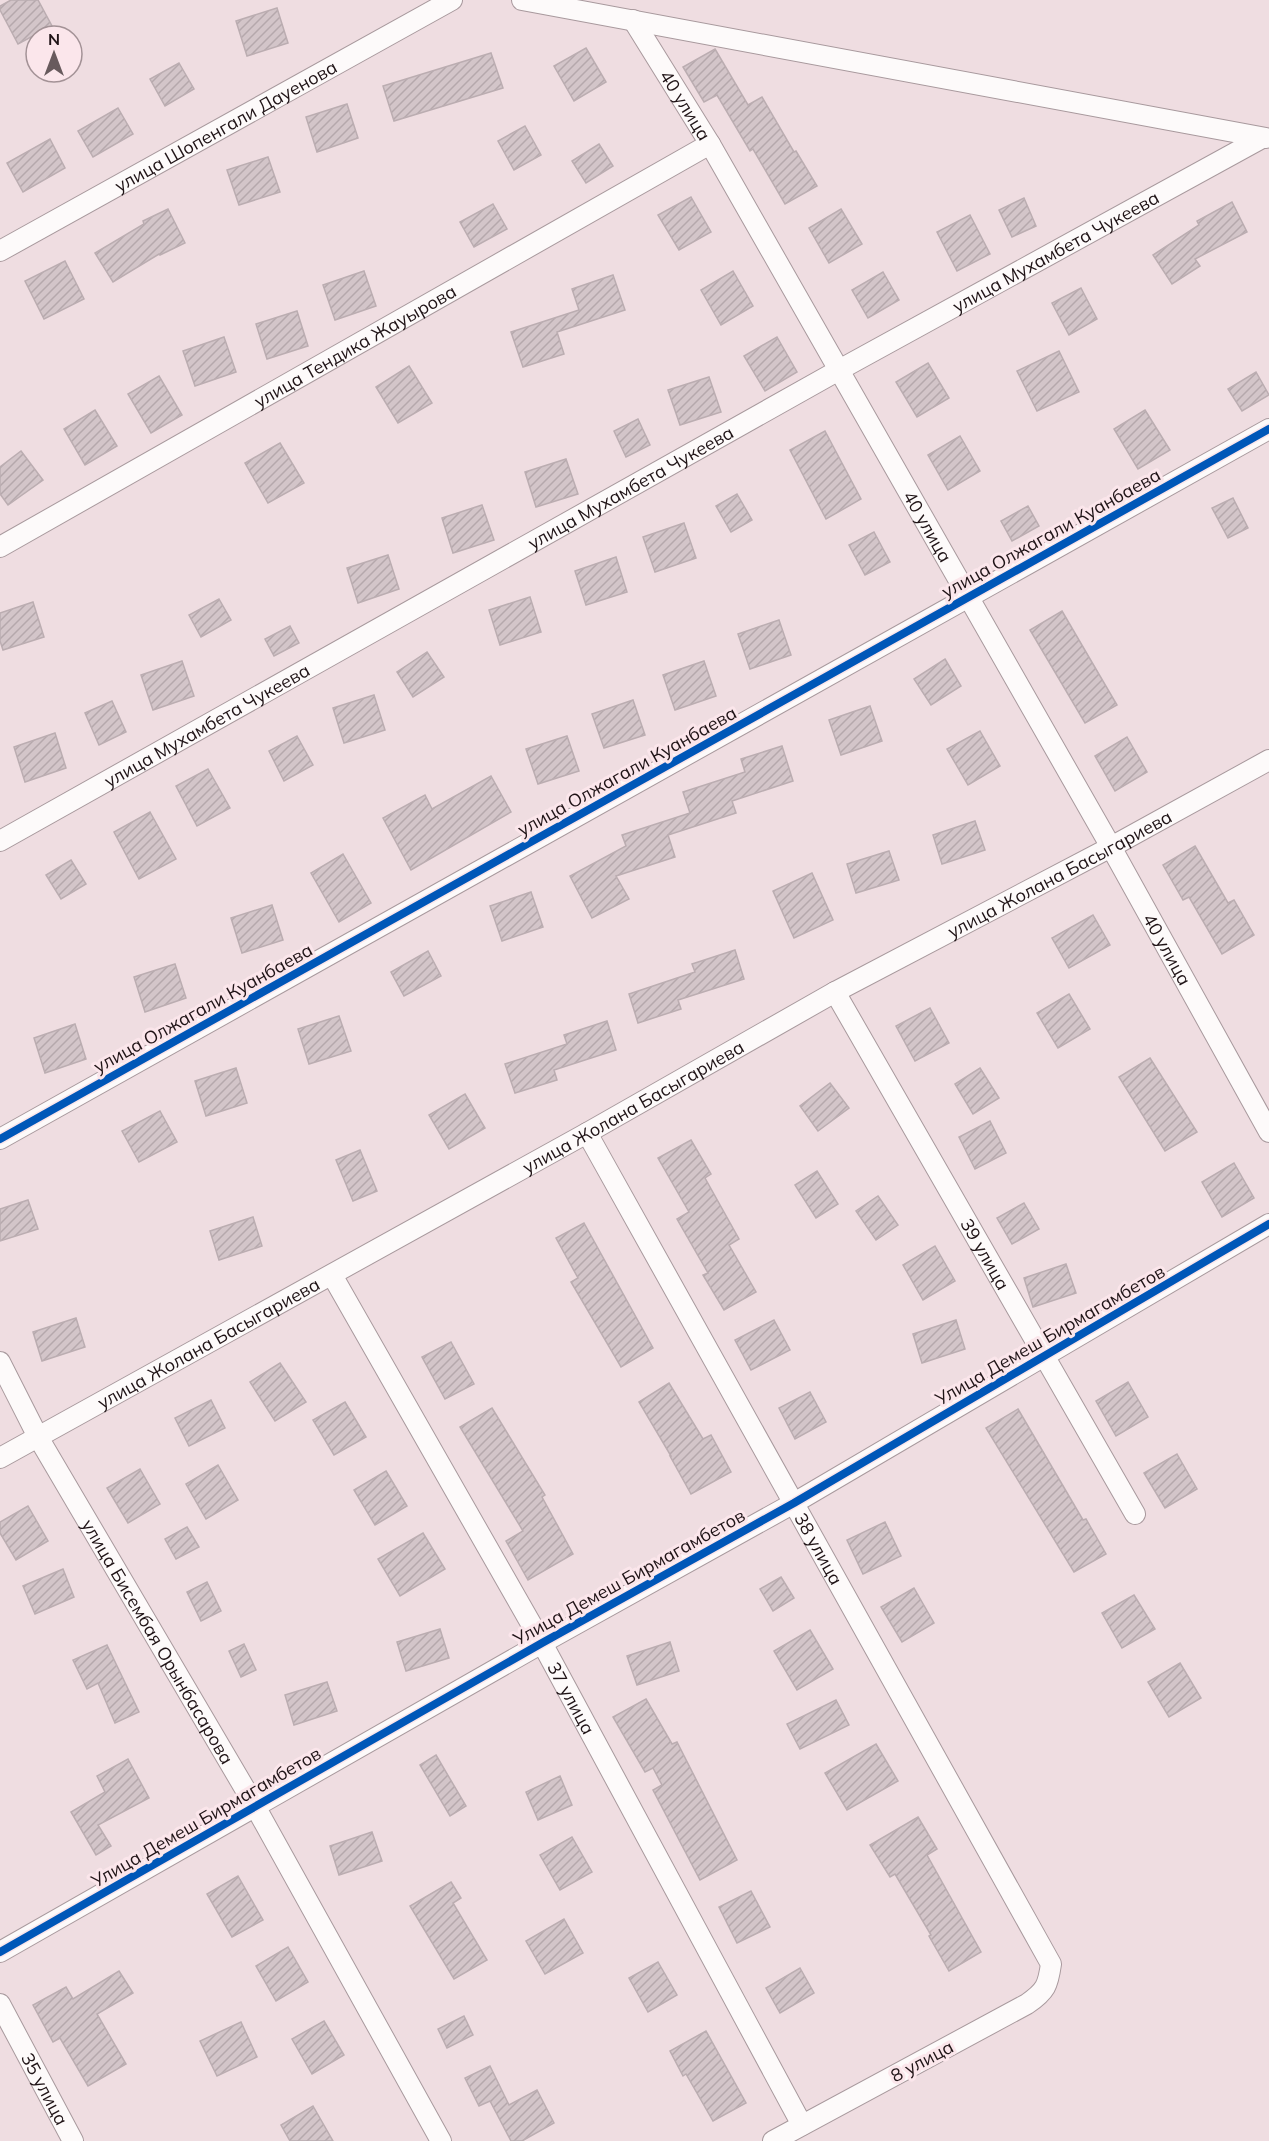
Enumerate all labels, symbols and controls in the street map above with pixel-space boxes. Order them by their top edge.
north arrow [24,24,84,84]
text: N [48,29,60,49]
street label: улица Шопенгали Дауенова [110,55,341,197]
street label: 40 улица [655,65,716,144]
street label: улица Мухамбета Чукеева [948,185,1163,317]
street label: улица Тендика Жауырова [250,279,460,412]
street label: улица Мухамбета Чукеева [524,420,737,554]
street label: улица Олжагали Куанбаева [937,463,1165,603]
street label: 40 улица [899,486,958,566]
street label: улица Мухамбета Чукеева [100,658,314,792]
street label: улица Олжагали Куанбаева [513,701,741,841]
street label: улица Жолана Басыгариева [943,804,1176,942]
street label: 40 улица [1138,909,1197,989]
street label: улица Олжагали Куанбаева [89,938,317,1078]
street label: улица Жолана Басыгариева [518,1035,748,1178]
street label: 39 улица [956,1214,1015,1294]
street label: Улица Демеш Бирмагамбетов [930,1260,1169,1411]
street label: улица Жолана Басыгариева [93,1272,323,1413]
street label: Улица Демеш Бирмагамбетов [508,1504,749,1651]
street label: 38 улица [790,1509,848,1589]
street label: улица Бисембая Орынбасарова [77,1515,239,1768]
street label: 37 улица [543,1658,600,1738]
street label: Улица Демеш Бирмагамбетов [86,1742,325,1893]
street label: 8 улица [887,2035,957,2087]
street label: 35 улица [16,2049,74,2129]

